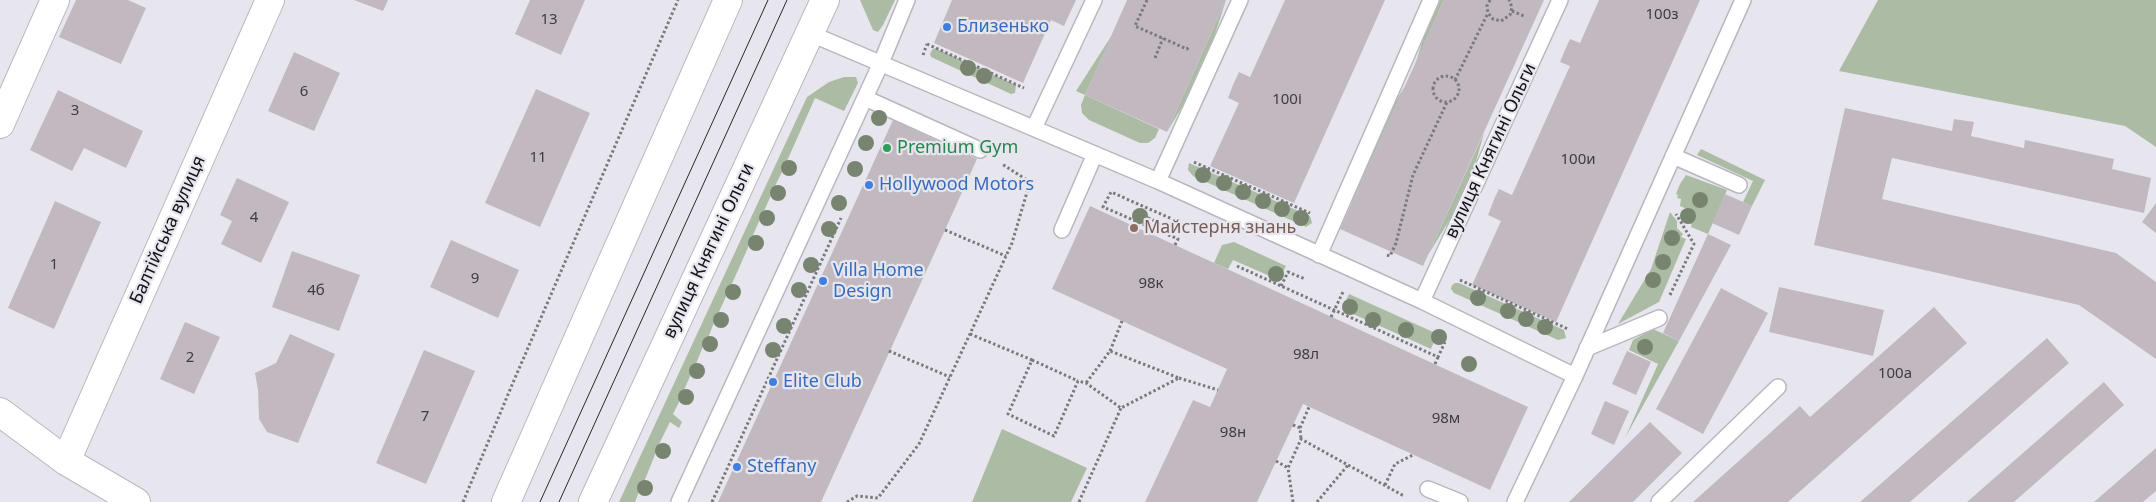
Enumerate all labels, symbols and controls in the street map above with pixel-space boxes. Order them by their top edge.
house number: 100з [1645,6,1679,24]
house number: 13 [540,11,558,29]
place label: Близенько [957,16,1049,38]
marker: Близенько [941,21,953,33]
street label: вулиця Княгині Ольги [1441,60,1541,242]
house number: 6 [300,83,308,101]
house number: 100і [1272,91,1302,109]
house number: 3 [71,102,79,120]
place label: Premium Gym [897,137,1018,159]
marker: Premium Gym [881,142,893,154]
house number: 11 [529,149,547,167]
house number: 100и [1560,151,1596,169]
street label: Балтійська вулиця [126,153,210,307]
street label: вулиця Княгині Ольги [659,160,759,342]
place label: Hollywood Motors [879,174,1034,196]
marker: Hollywood Motors [863,179,875,191]
house number: 4 [250,209,258,227]
place label: Майстерня знань [1144,217,1296,239]
marker: Майстерня знань [1128,222,1140,234]
house number: 1 [50,256,58,274]
place label: Villa Home Design [833,260,924,302]
house number: 9 [471,270,479,288]
marker: Villa Home Design [817,275,829,287]
house number: 98к [1138,275,1164,293]
house number: 4б [307,282,325,300]
house number: 98л [1293,346,1319,364]
house number: 2 [186,349,194,367]
house number: 100а [1878,365,1912,383]
place label: Elite Club [783,371,862,393]
marker: Elite Club [767,376,779,388]
house number: 7 [421,408,429,426]
house number: 98м [1432,410,1460,428]
house number: 98н [1220,424,1246,442]
place label: Steffany [747,456,816,478]
marker: Steffany [731,461,743,473]

